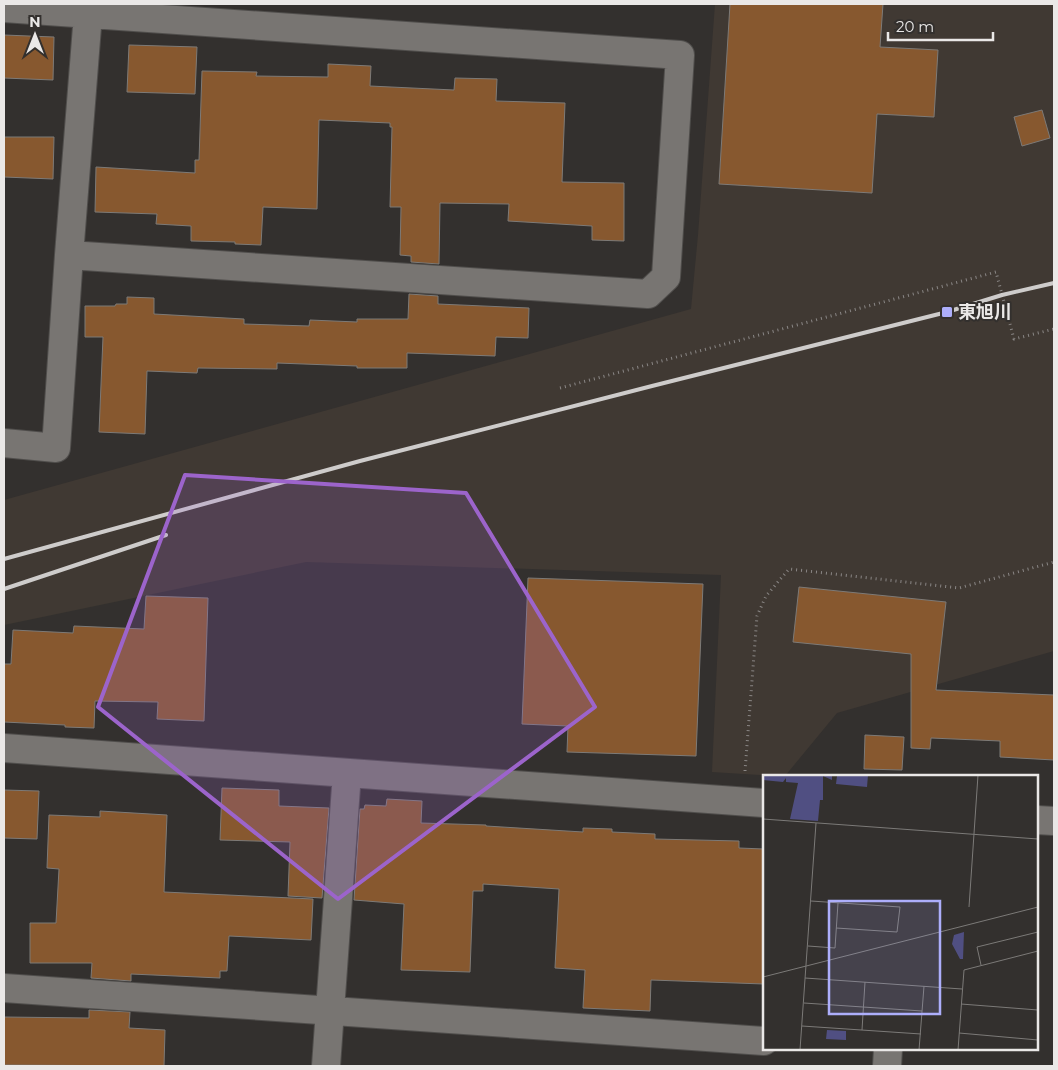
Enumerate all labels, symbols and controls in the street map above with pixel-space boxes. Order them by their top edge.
north arrow [10,10,60,60]
scale bar [888,10,993,42]
text: N [29,13,41,31]
text: 20 m [896,17,934,36]
place label: 東旭川 [958,301,1012,323]
marker: 東旭川 [940,305,954,319]
inset map [763,775,1038,1050]

